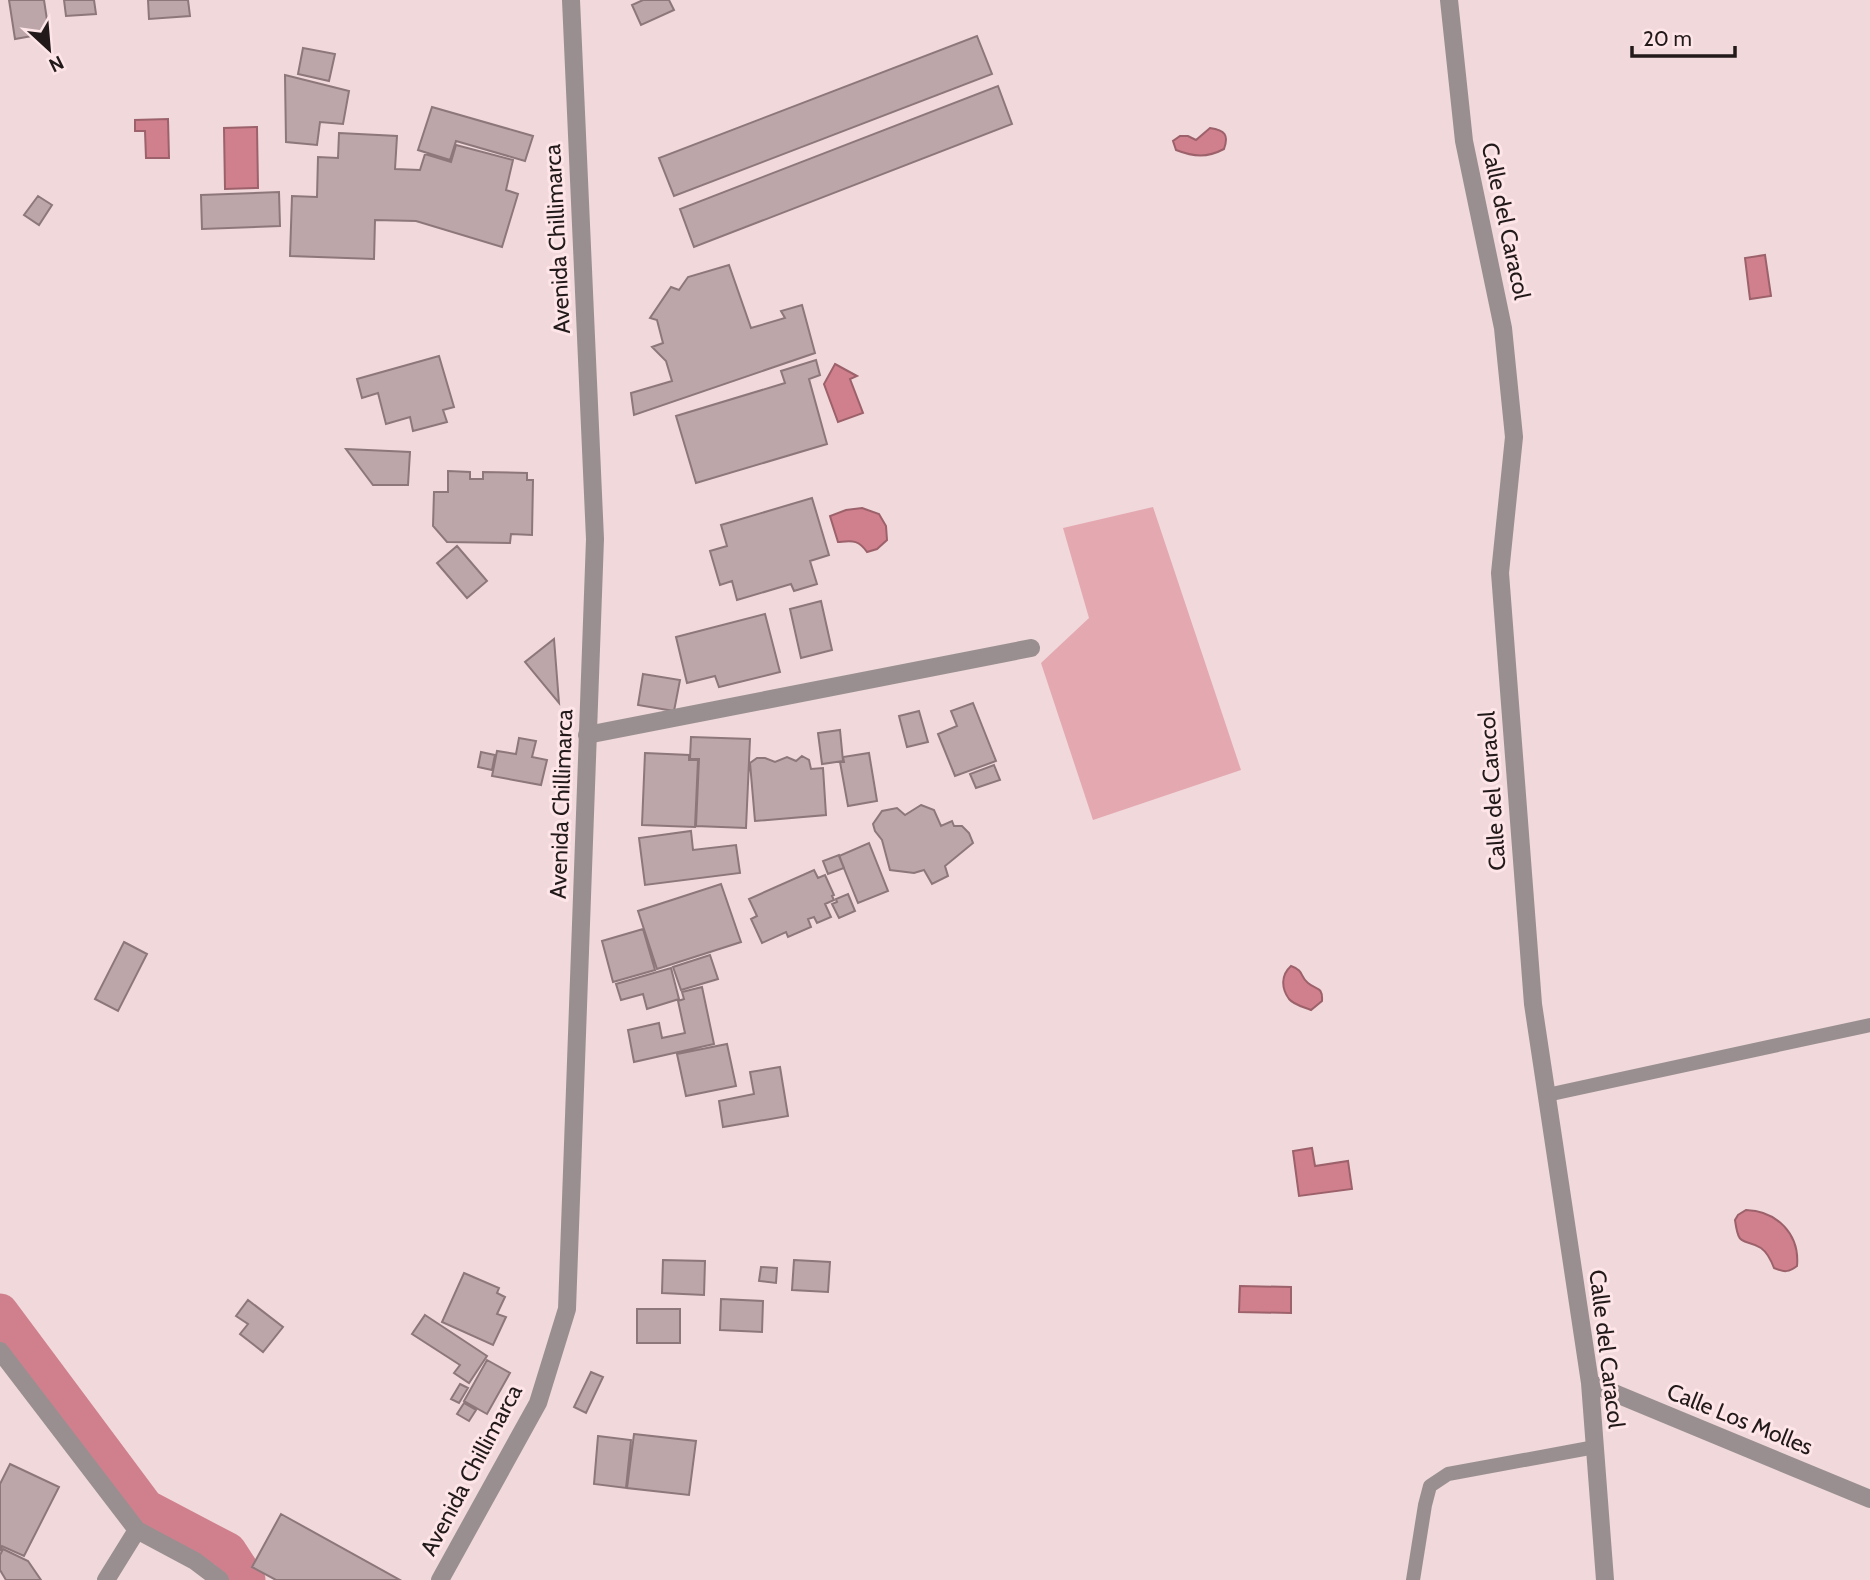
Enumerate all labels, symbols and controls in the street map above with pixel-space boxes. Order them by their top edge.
north arrow [14,14,84,84]
scale bar [1632,14,1735,58]
text: 20 m [1643,26,1692,51]
text: N [45,51,67,77]
street label: Calle del Caracol [1476,140,1536,303]
street label: Avenida Chillimarca [538,143,576,335]
street label: Avenida Chillimarca [544,709,578,899]
street label: Calle del Caracol [1472,710,1512,872]
street label: Calle del Caracol [1583,1268,1631,1431]
street label: Calle Los Molles [1663,1377,1817,1461]
street label: Avenida Chillimarca [414,1380,528,1560]

